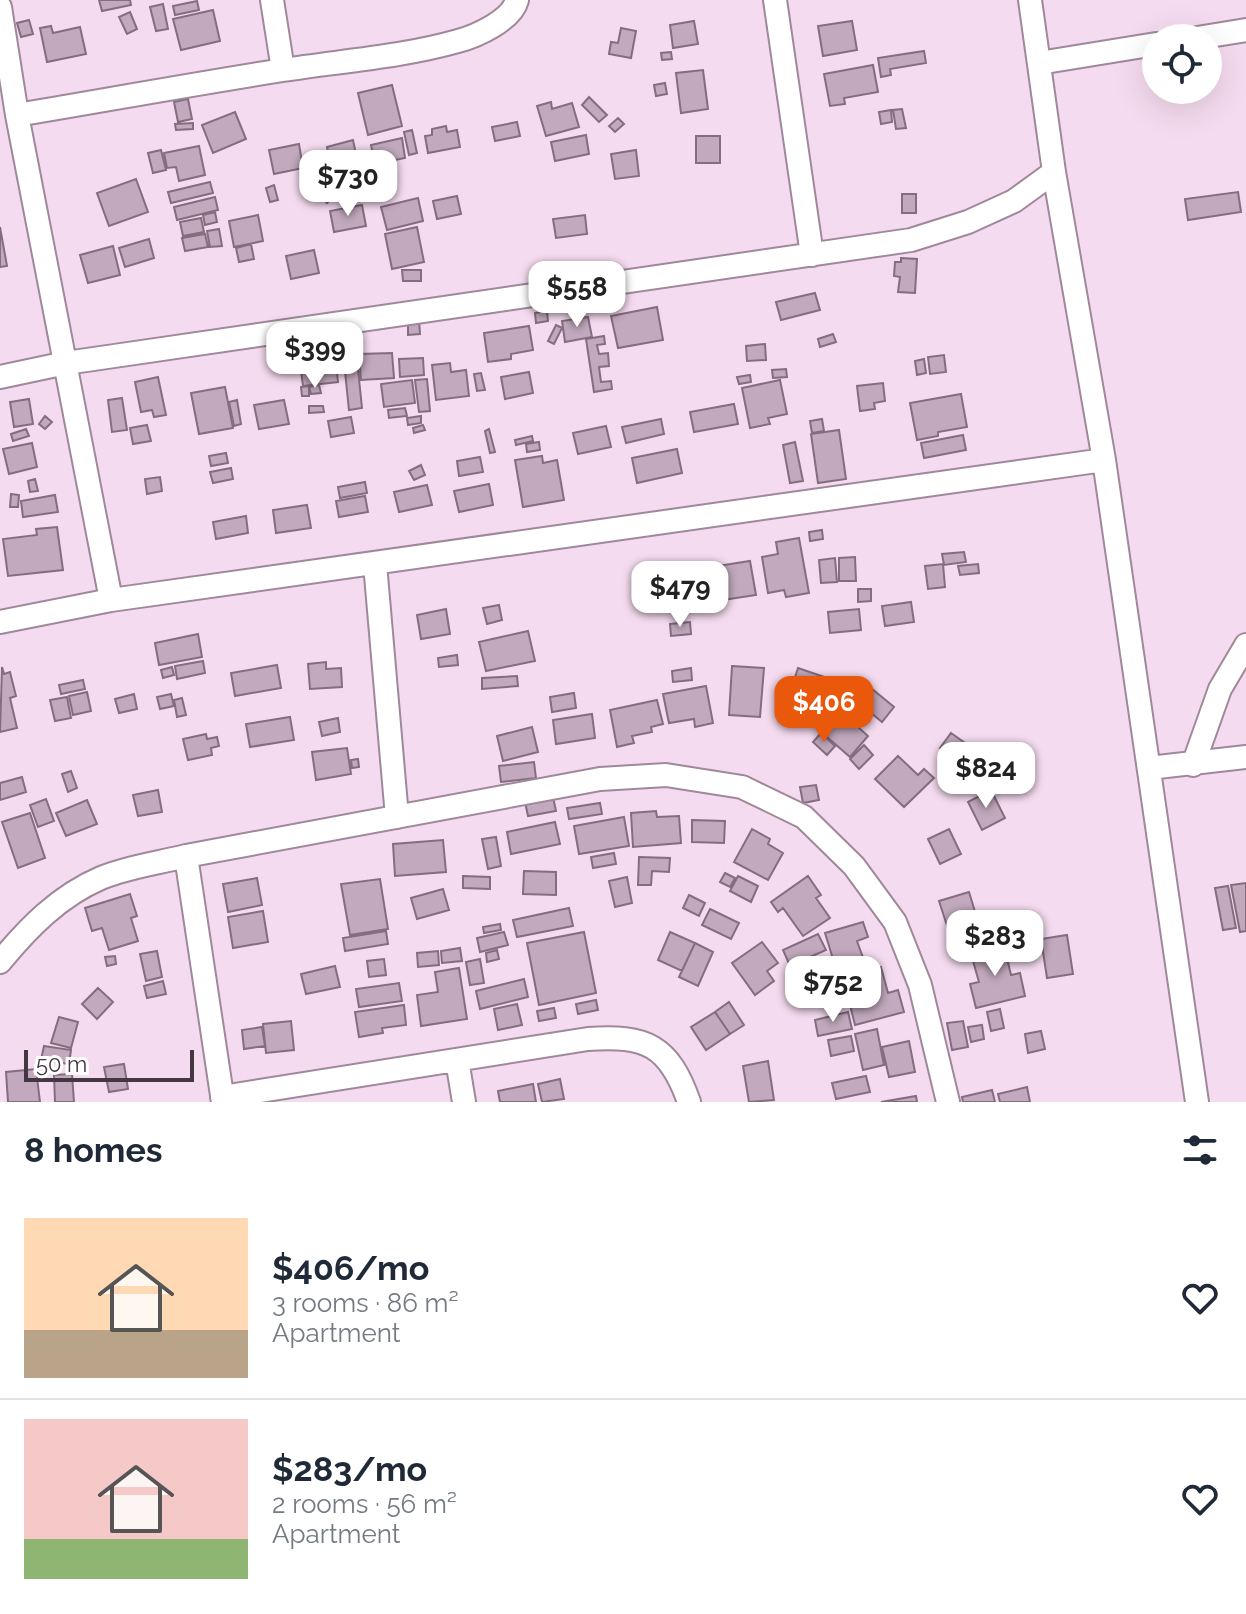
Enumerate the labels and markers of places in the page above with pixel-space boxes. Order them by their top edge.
pin: $730 [301,150,395,218]
pin: $558 [530,261,624,329]
pin: $399 [268,322,362,390]
pin: $479 [633,561,727,629]
pin: $406 [777,676,871,744]
pin: $824 [939,742,1033,810]
pin: $283 [948,910,1042,978]
pin: $752 [786,956,880,1024]

